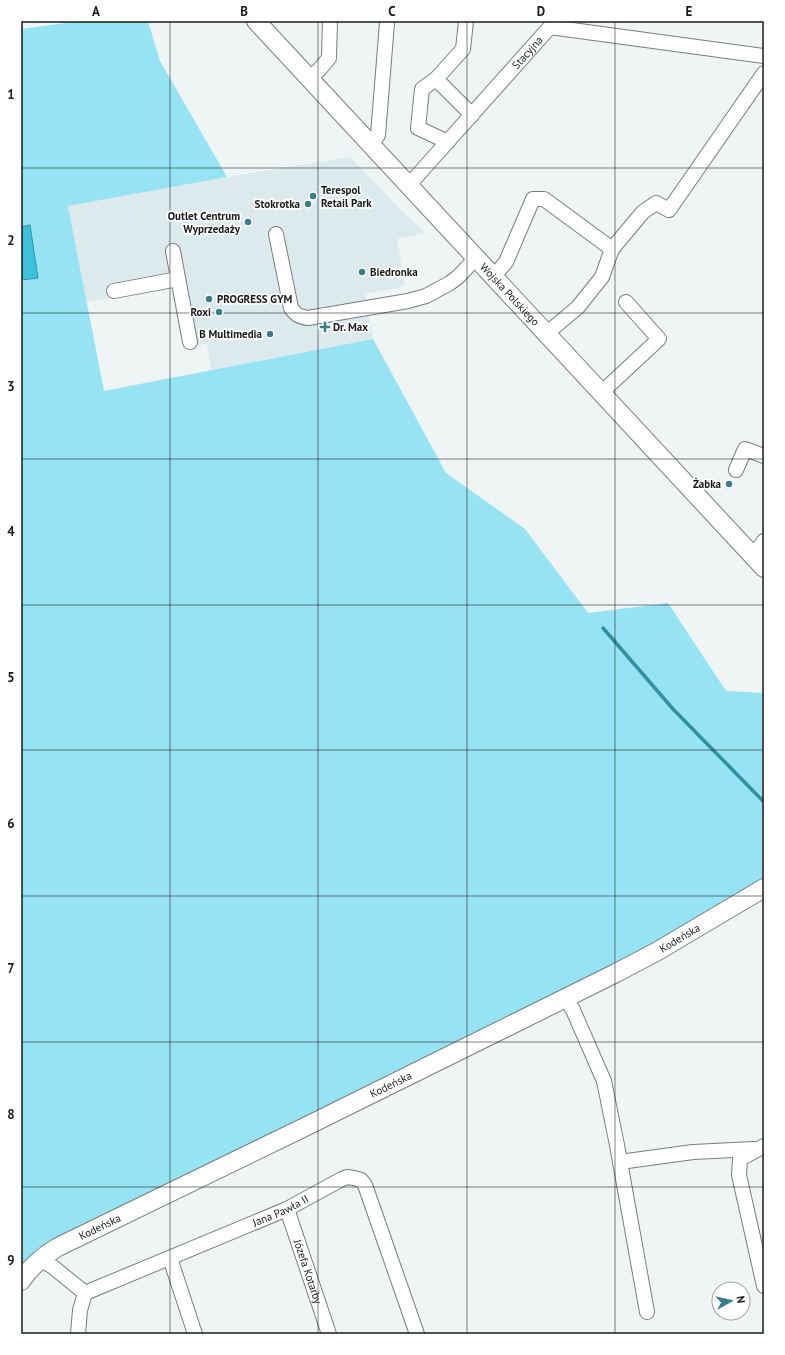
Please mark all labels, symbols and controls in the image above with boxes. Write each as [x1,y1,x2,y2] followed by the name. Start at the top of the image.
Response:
[92,3,100,20] text: A
[240,3,248,20] text: B
[388,3,396,20] text: C
[537,3,545,20] text: D
[686,3,693,20] text: E
[509,33,546,72] street label: Stacyjna
[7,86,15,103] text: 1
[321,183,372,210] place label: Terespol Retail Park
[308,191,318,201] marker: Terespol Retail Park
[255,197,300,211] place label: Stokrotka
[303,199,313,209] marker: Stokrotka
[168,209,241,236] place label: Outlet Centrum Wyprzedaży
[243,217,253,227] marker: Outlet Centrum Wyprzedaży
[7,232,15,249] text: 2
[477,260,543,329] street label: Wojska Polskiego
[370,265,418,279] place label: Biedronka
[357,267,367,277] marker: Biedronka
[217,292,292,306] place label: PROGRESS GYM
[204,294,214,304] marker: PROGRESS GYM
[191,305,211,319] place label: Roxi
[214,307,224,317] marker: Roxi
[333,320,368,334] place label: Dr. Max
[320,322,330,332] marker: Dr. Max
[199,327,262,341] place label: B Multimedia
[265,329,275,339] marker: B Multimedia
[7,378,15,395] text: 3
[693,477,721,491] place label: Żabka
[724,479,734,489] marker: Żabka
[7,523,15,540] text: 4
[7,669,15,686] text: 5
[7,815,15,832] text: 6
[657,920,703,955] street label: Kodeńska
[7,960,15,977] text: 7
[367,1068,414,1101] street label: Kodeńska
[7,1106,15,1123] text: 8
[249,1192,311,1230] street label: Jana Pawła II
[76,1211,123,1243] street label: Kodeńska
[290,1237,326,1306] street label: Józefa Kotarby
[7,1252,15,1269] text: 9
[711,1281,751,1321] north arrow
[733,1295,748,1304] text: N

